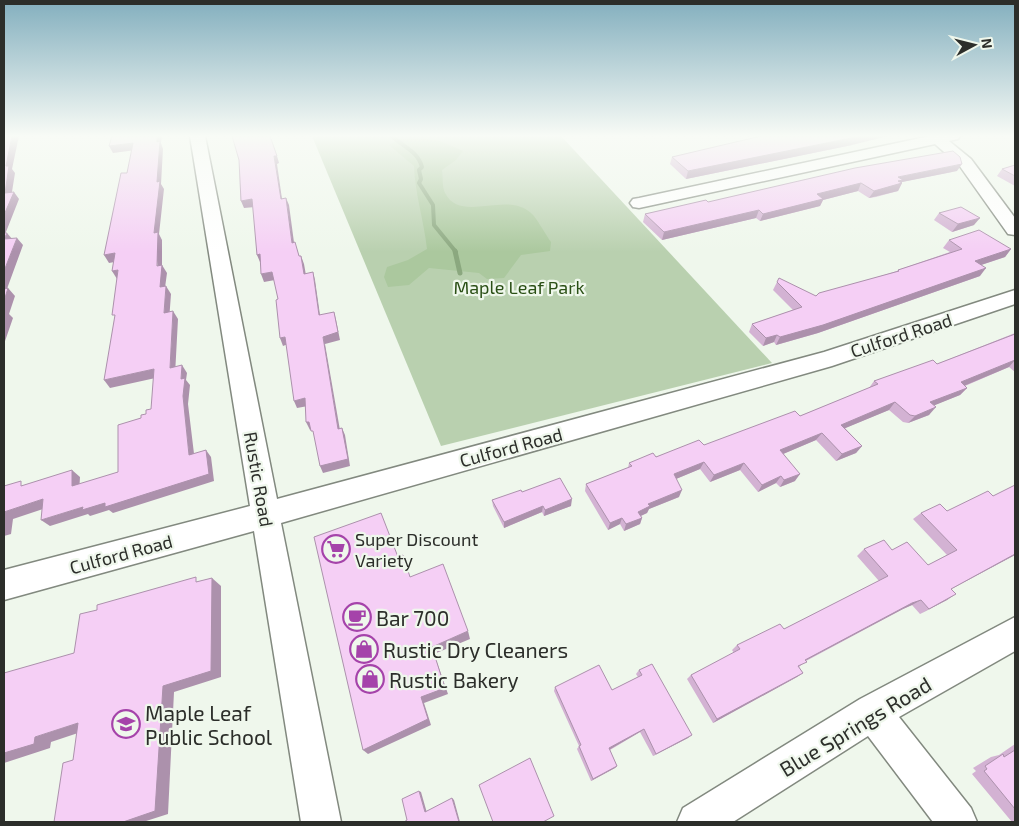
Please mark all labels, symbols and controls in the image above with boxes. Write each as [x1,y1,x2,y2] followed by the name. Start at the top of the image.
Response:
[949,20,999,70] north arrow
[978,37,996,49] text: N
[453,276,585,298] park label: Maple Leaf Park
[847,308,955,362] street label: Culford Road
[457,423,565,471] street label: Culford Road
[240,430,278,528] street label: Rustic Road
[355,528,478,571] place label: Super Discount Variety
[67,530,175,578] street label: Culford Road
[321,534,351,564] supermarket icon: Super Discount Variety
[342,602,372,632] cafe icon: Bar 700
[376,605,449,630] place label: Bar 700
[349,634,379,664] shop icon: Rustic Dry Cleaners
[383,637,568,662] place label: Rustic Dry Cleaners
[355,664,385,694] shop icon: Rustic Bakery
[389,667,519,692] place label: Rustic Bakery
[775,671,935,781] street label: Blue Springs Road
[145,700,273,749] place label: Maple Leaf Public School
[111,709,141,739] school or university icon: Maple Leaf Public School

